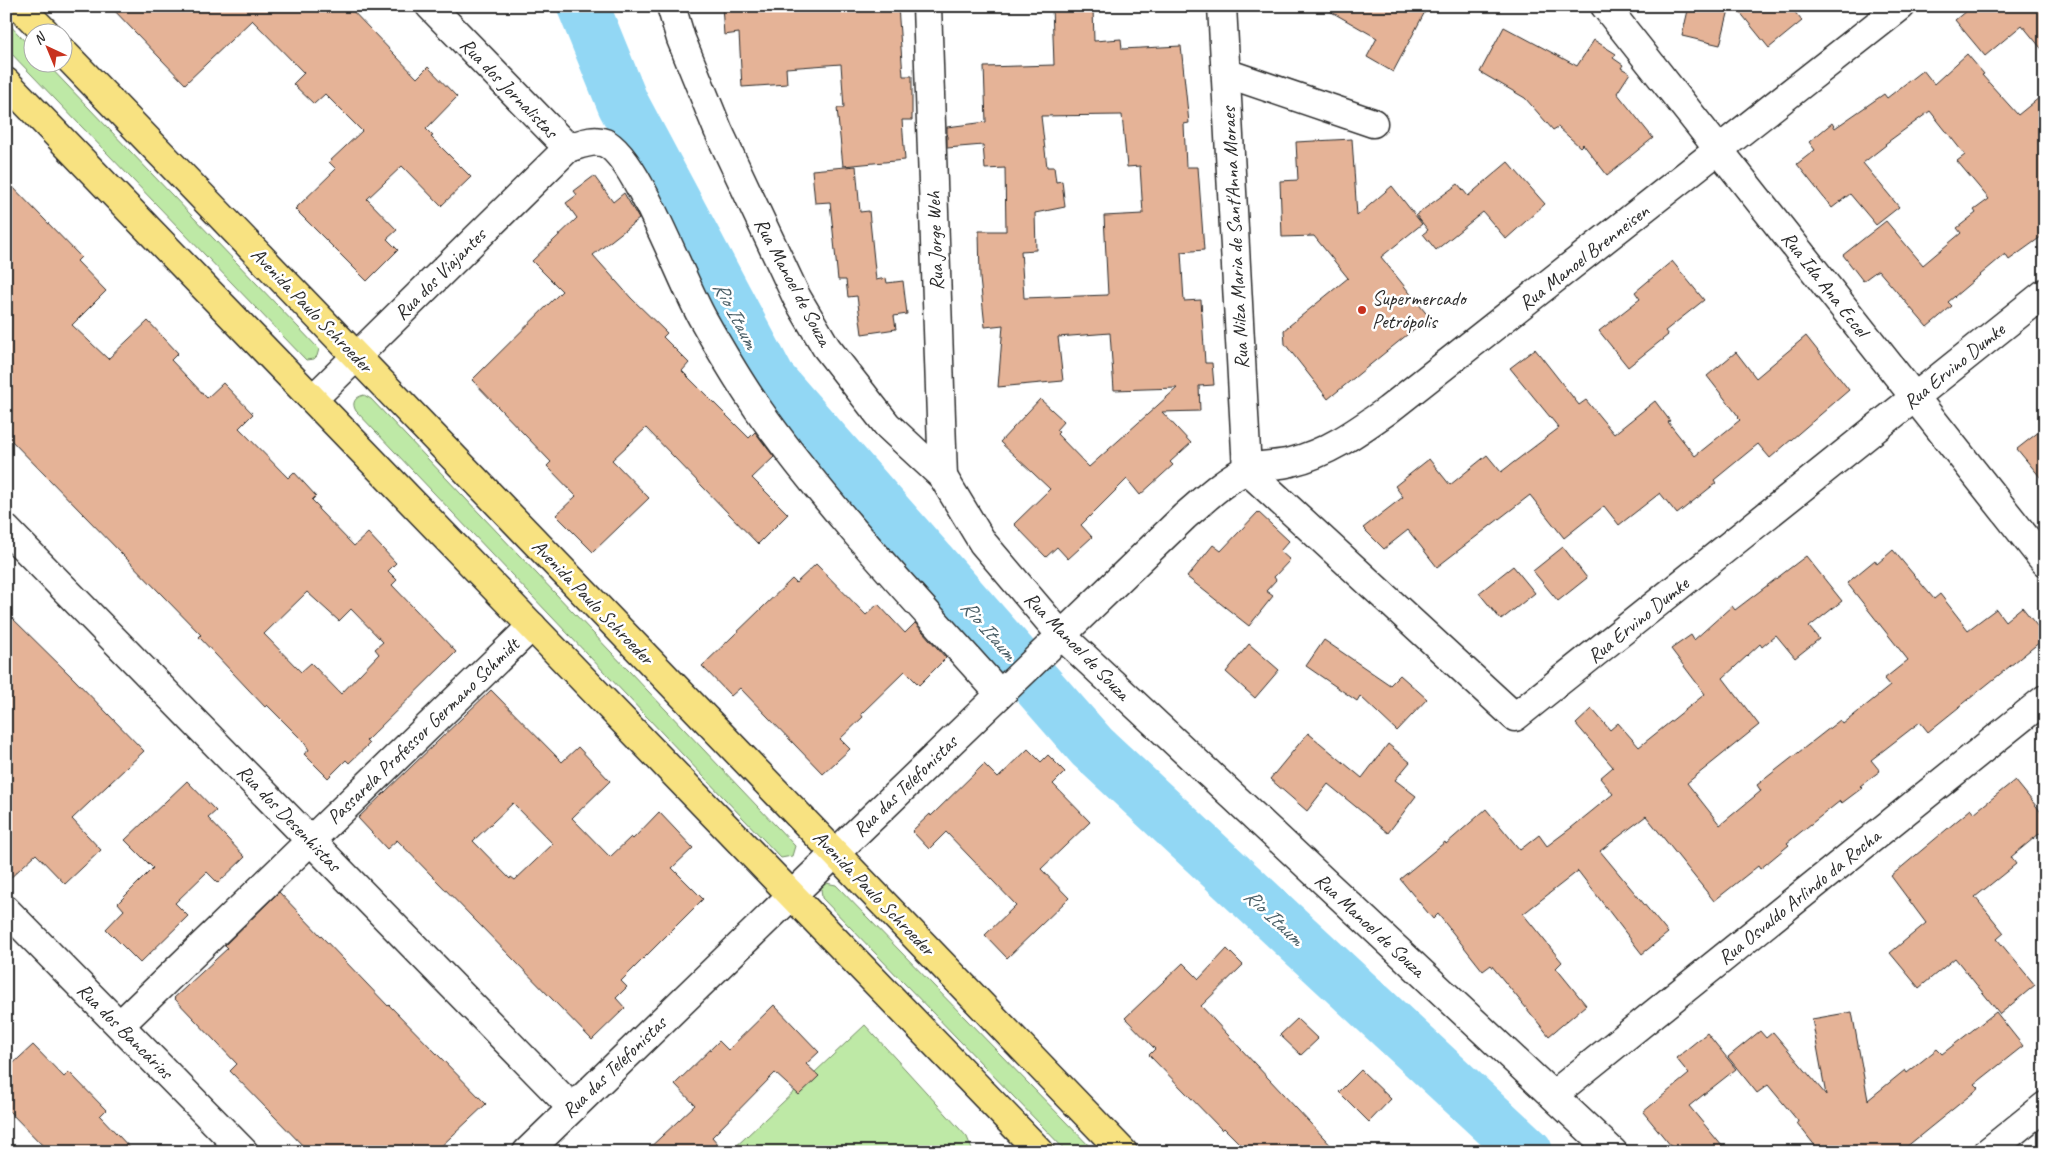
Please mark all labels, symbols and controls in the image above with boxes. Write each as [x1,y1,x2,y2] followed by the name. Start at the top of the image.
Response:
[22,22,72,72] north arrow
[30,28,50,48] text: N
[455,32,565,145] street label: Rua dos Jornalistas
[1216,104,1254,370] street label: Rua Nilza Maria de Sant'Anna Moraes
[921,190,949,291] street label: Rua Jorge Weh
[1514,198,1655,316] street label: Rua Manoel Brenneisen
[749,214,838,352] street label: Rua Manoel de Souza
[389,221,493,325] street label: Rua dos Viajantes
[1776,226,1876,344] street label: Rua Ida Ana Eccel
[246,242,379,379] street label: Avenida Paulo Schroeder
[708,277,766,355] water label: Rio Itaum
[1372,286,1468,334] place label: Supermercado Petrópolis
[1356,304,1368,316] marker: Supermercado Petrópolis
[1898,317,2011,415] street label: Rua Ervino Dumke
[527,534,660,671] street label: Avenida Paulo Schroeder
[1582,571,1695,669] street label: Rua Ervino Dumke
[1019,586,1136,707] street label: Rua Manoel de Souza
[955,594,1024,668] water label: Rio Itaum
[322,631,526,830] street label: Passarela Professor Germano Schmidt
[847,728,964,842] street label: Rua das Telefonistas
[232,759,348,878] street label: Rua dos Desenhistas
[1713,823,1887,970] street label: Rua Osvaldo Arlindo da Rocha
[808,825,941,962] street label: Avenida Paulo Schroeder
[1310,868,1432,984] street label: Rua Manoel de Souza
[1239,883,1311,953] water label: Rio Itaum
[72,978,180,1086] street label: Rua dos Bancários
[556,1009,673,1123] street label: Rua das Telefonistas

